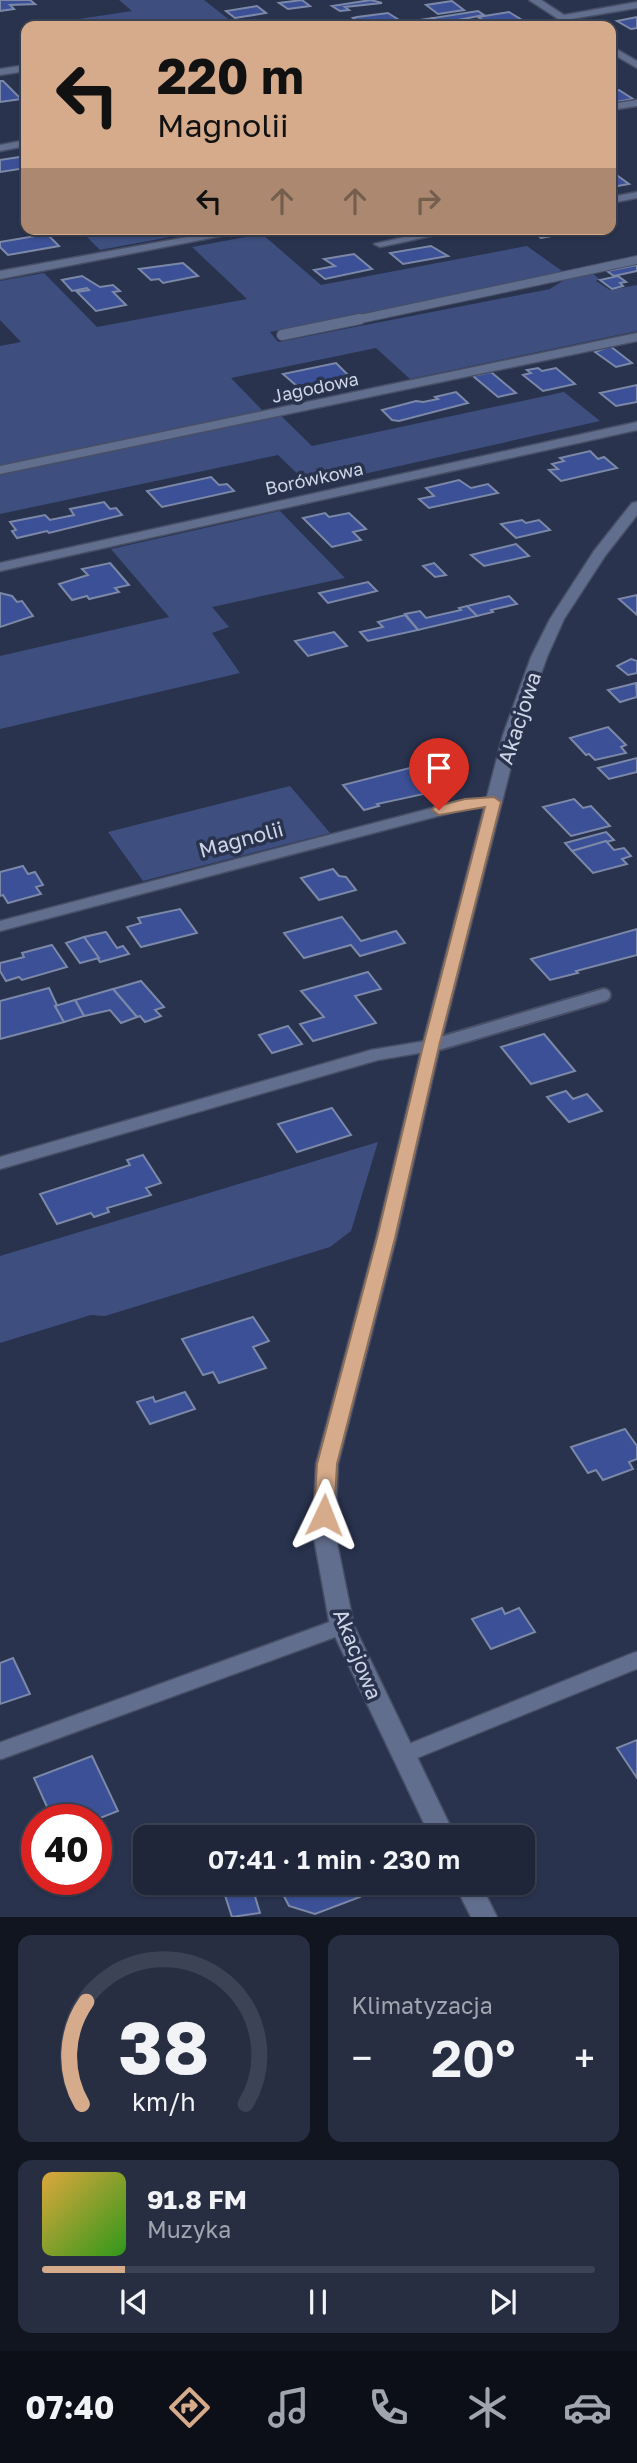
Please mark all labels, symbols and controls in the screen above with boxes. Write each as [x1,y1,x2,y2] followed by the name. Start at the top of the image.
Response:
[157,46,304,105] text: 220 m
[42,49,133,140] icon: left
[157,106,289,144] text: Magnolii
[190,182,228,220] icon: left
[263,182,301,220] icon: ahead
[336,182,374,220] icon: ahead
[409,182,447,220] icon: right
[270,367,360,407] street label: Jagodowa
[263,457,365,499] street label: Borówkowa
[492,669,546,767] street label: Akacjowa
[409,738,469,810] pin
[420,749,458,787] icon: arrive
[196,815,286,863] street label: Magnolii
[287,1478,361,1552] position arrow
[328,1605,388,1703] street label: Akacjowa
[21,1804,112,1895] speed limit sign: 40
[208,1844,460,1875] text: 07:41 · 1 min · 230 m
[352,1991,493,2019] text: Klimatyzacja
[118,2004,209,2091] text: 38
[431,2026,516,2088] text: 20°
[352,2035,372,2080] text: −
[574,2035,595,2080] text: +
[132,2086,196,2117] text: km/h
[147,2184,247,2215] text: 91.8 FM
[147,2215,231,2243] text: Muzyka
[115,2283,153,2321] icon: previous
[299,2283,337,2321] icon: pause
[484,2283,522,2321] icon: next
[165,2383,214,2432] icon: directions
[264,2383,313,2432] icon: music
[364,2383,413,2432] icon: phone
[463,2383,512,2432] icon: climate
[563,2383,612,2432] icon: car
[25,2388,115,2426] text: 07:40

